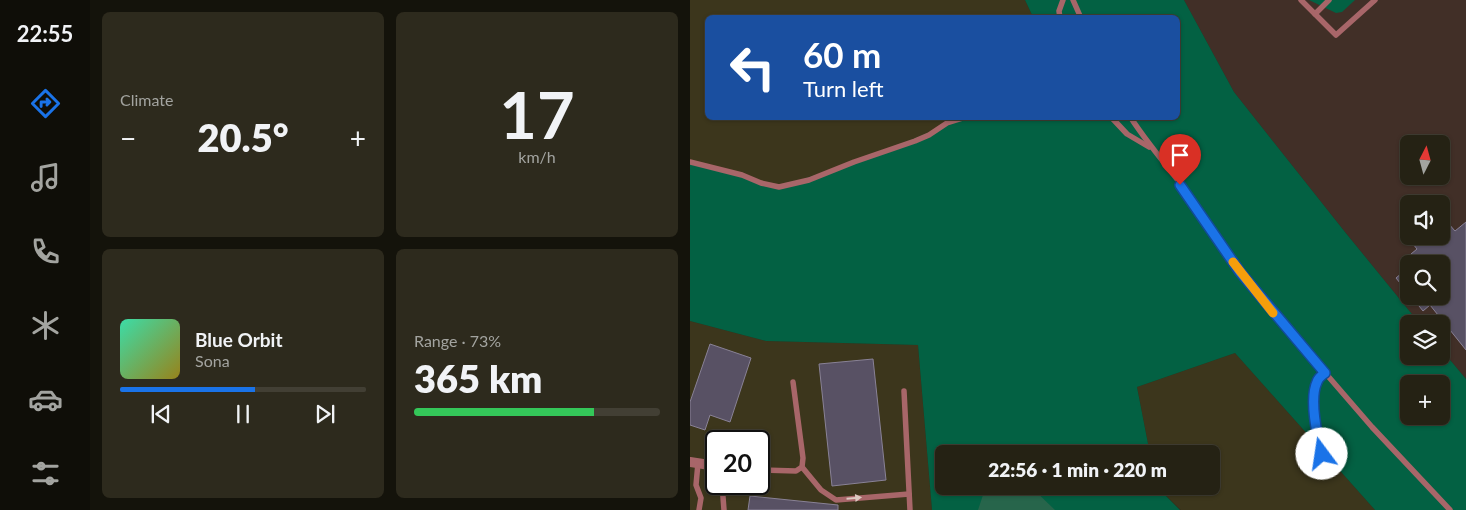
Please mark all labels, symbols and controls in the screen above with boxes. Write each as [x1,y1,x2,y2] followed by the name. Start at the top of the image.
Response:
[17,20,73,47] text: 22:55
[803,33,881,75] text: 60 m
[720,35,785,100] icon: left
[499,75,575,153] text: 17
[803,75,884,102] text: Turn left
[28,86,63,121] icon: directions
[120,90,173,109] text: Climate
[197,114,289,160] text: 20.5°
[120,121,136,155] text: −
[350,121,366,155] text: +
[1159,134,1201,185] pin
[1400,135,1450,185] north arrow
[1400,135,1450,425] map controls
[1166,141,1194,169] icon: arrive
[518,147,556,166] text: km/h
[28,160,63,195] icon: music
[1400,195,1450,245] button: sound
[28,234,63,269] icon: phone
[1400,255,1450,305] button: search
[28,308,63,343] icon: climate
[1400,315,1450,365] button: layers
[195,328,283,351] text: Blue Orbit
[414,331,501,350] text: Range · 73%
[195,351,230,370] text: Sona
[414,355,542,401] text: 365 km
[1400,375,1450,425] button: +
[28,382,63,417] icon: car
[147,400,175,428] icon: previous
[229,400,257,428] icon: pause
[311,400,339,428] icon: next
[1295,427,1347,479] position arrow
[705,430,770,495] speed limit sign: 20
[28,456,63,491] icon: filters
[988,458,1167,481] text: 22:56 · 1 min · 220 m
[847,494,863,502] one-way arrow

